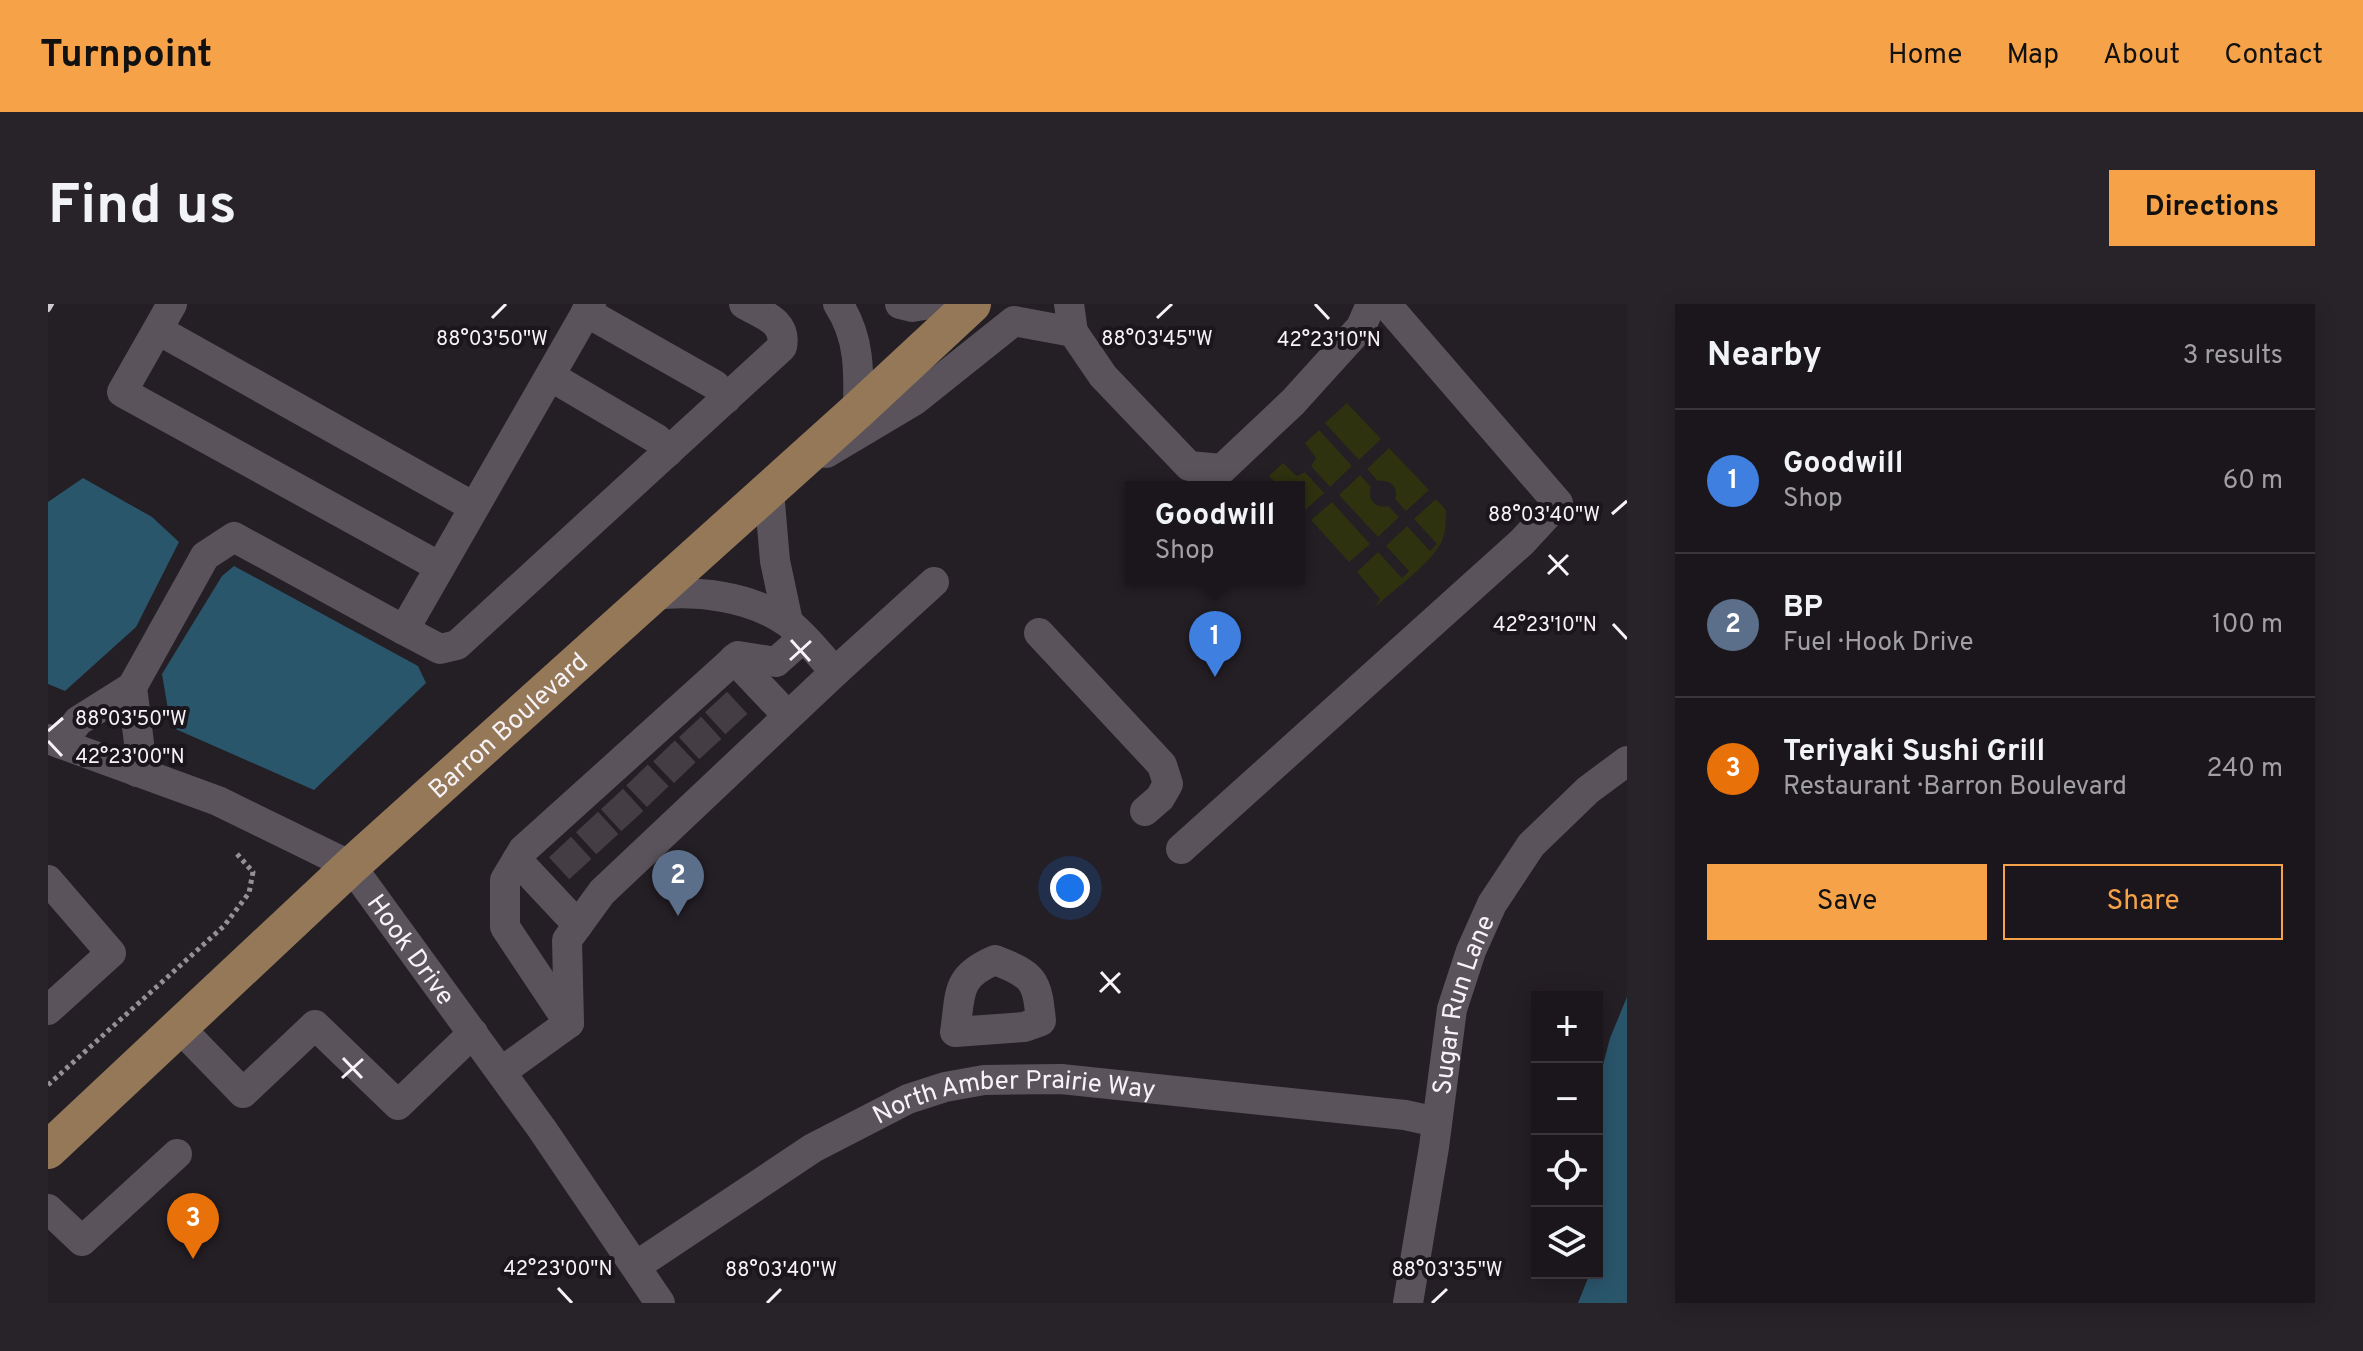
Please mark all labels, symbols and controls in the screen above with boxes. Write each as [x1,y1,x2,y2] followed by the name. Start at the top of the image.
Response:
[40,32,212,81] text: Turnpoint
[1888,38,1962,74] text: Home
[2006,38,2059,74] text: Map
[2103,38,2180,74] text: About
[2224,38,2323,74] text: Contact
[2109,170,2315,246] button: Directions
[48,173,237,243] text: Find us
[436,327,548,353] text: 88°03'50"W
[1101,327,1213,353] text: 88°03'45"W
[1277,328,1381,354] text: 42°23'10"N
[1707,335,1822,378] text: Nearby
[2183,340,2283,373] text: 3 results
[1783,446,1903,483] text: Goodwill
[1728,465,1738,498] text: 1
[2223,465,2283,498] text: 60 m
[1125,481,1305,585] popup
[1783,483,1843,516] text: Shop
[1155,498,1275,535] text: Goodwill
[1488,503,1600,529] text: 88°03'40"W
[1155,535,1214,568] text: Shop
[1783,590,1823,627] text: BP
[1725,609,1741,642] text: 2
[2212,609,2283,642] text: 100 m
[1189,611,1241,677] pin: 1
[1493,613,1597,639] text: 42°23'10"N
[1783,627,1973,660] text: Fuel · Hook Drive
[423,647,596,807] street label: Barron Boulevard
[75,707,187,733] text: 88°03'50"W
[1783,734,2045,771] text: Teriyaki Sushi Grill
[75,745,185,771] text: 42°23'00"N
[1725,753,1741,786] text: 3
[2206,753,2283,786] text: 240 m
[1783,771,2127,804] text: Restaurant · Barron Boulevard
[652,850,704,916] pin: 2
[1707,864,1987,940] button: Save
[2003,864,2283,940] button: Share
[1050,868,1090,908] your location
[358,889,461,1013] street label: Hook Drive
[1427,910,1504,1097] street label: Sugar Run Lane
[1531,991,1603,1279] map controls
[1531,991,1603,1063] button: +
[1531,1063,1603,1135] button: −
[868,1065,1157,1133] street label: North Amber Prairie Way
[1531,1135,1603,1207] button: locate
[167,1193,219,1259] pin: 3
[1531,1207,1603,1279] button: layers
[503,1257,613,1283] text: 42°23'00"N
[725,1258,837,1284] text: 88°03'40"W
[1391,1258,1503,1284] text: 88°03'35"W

